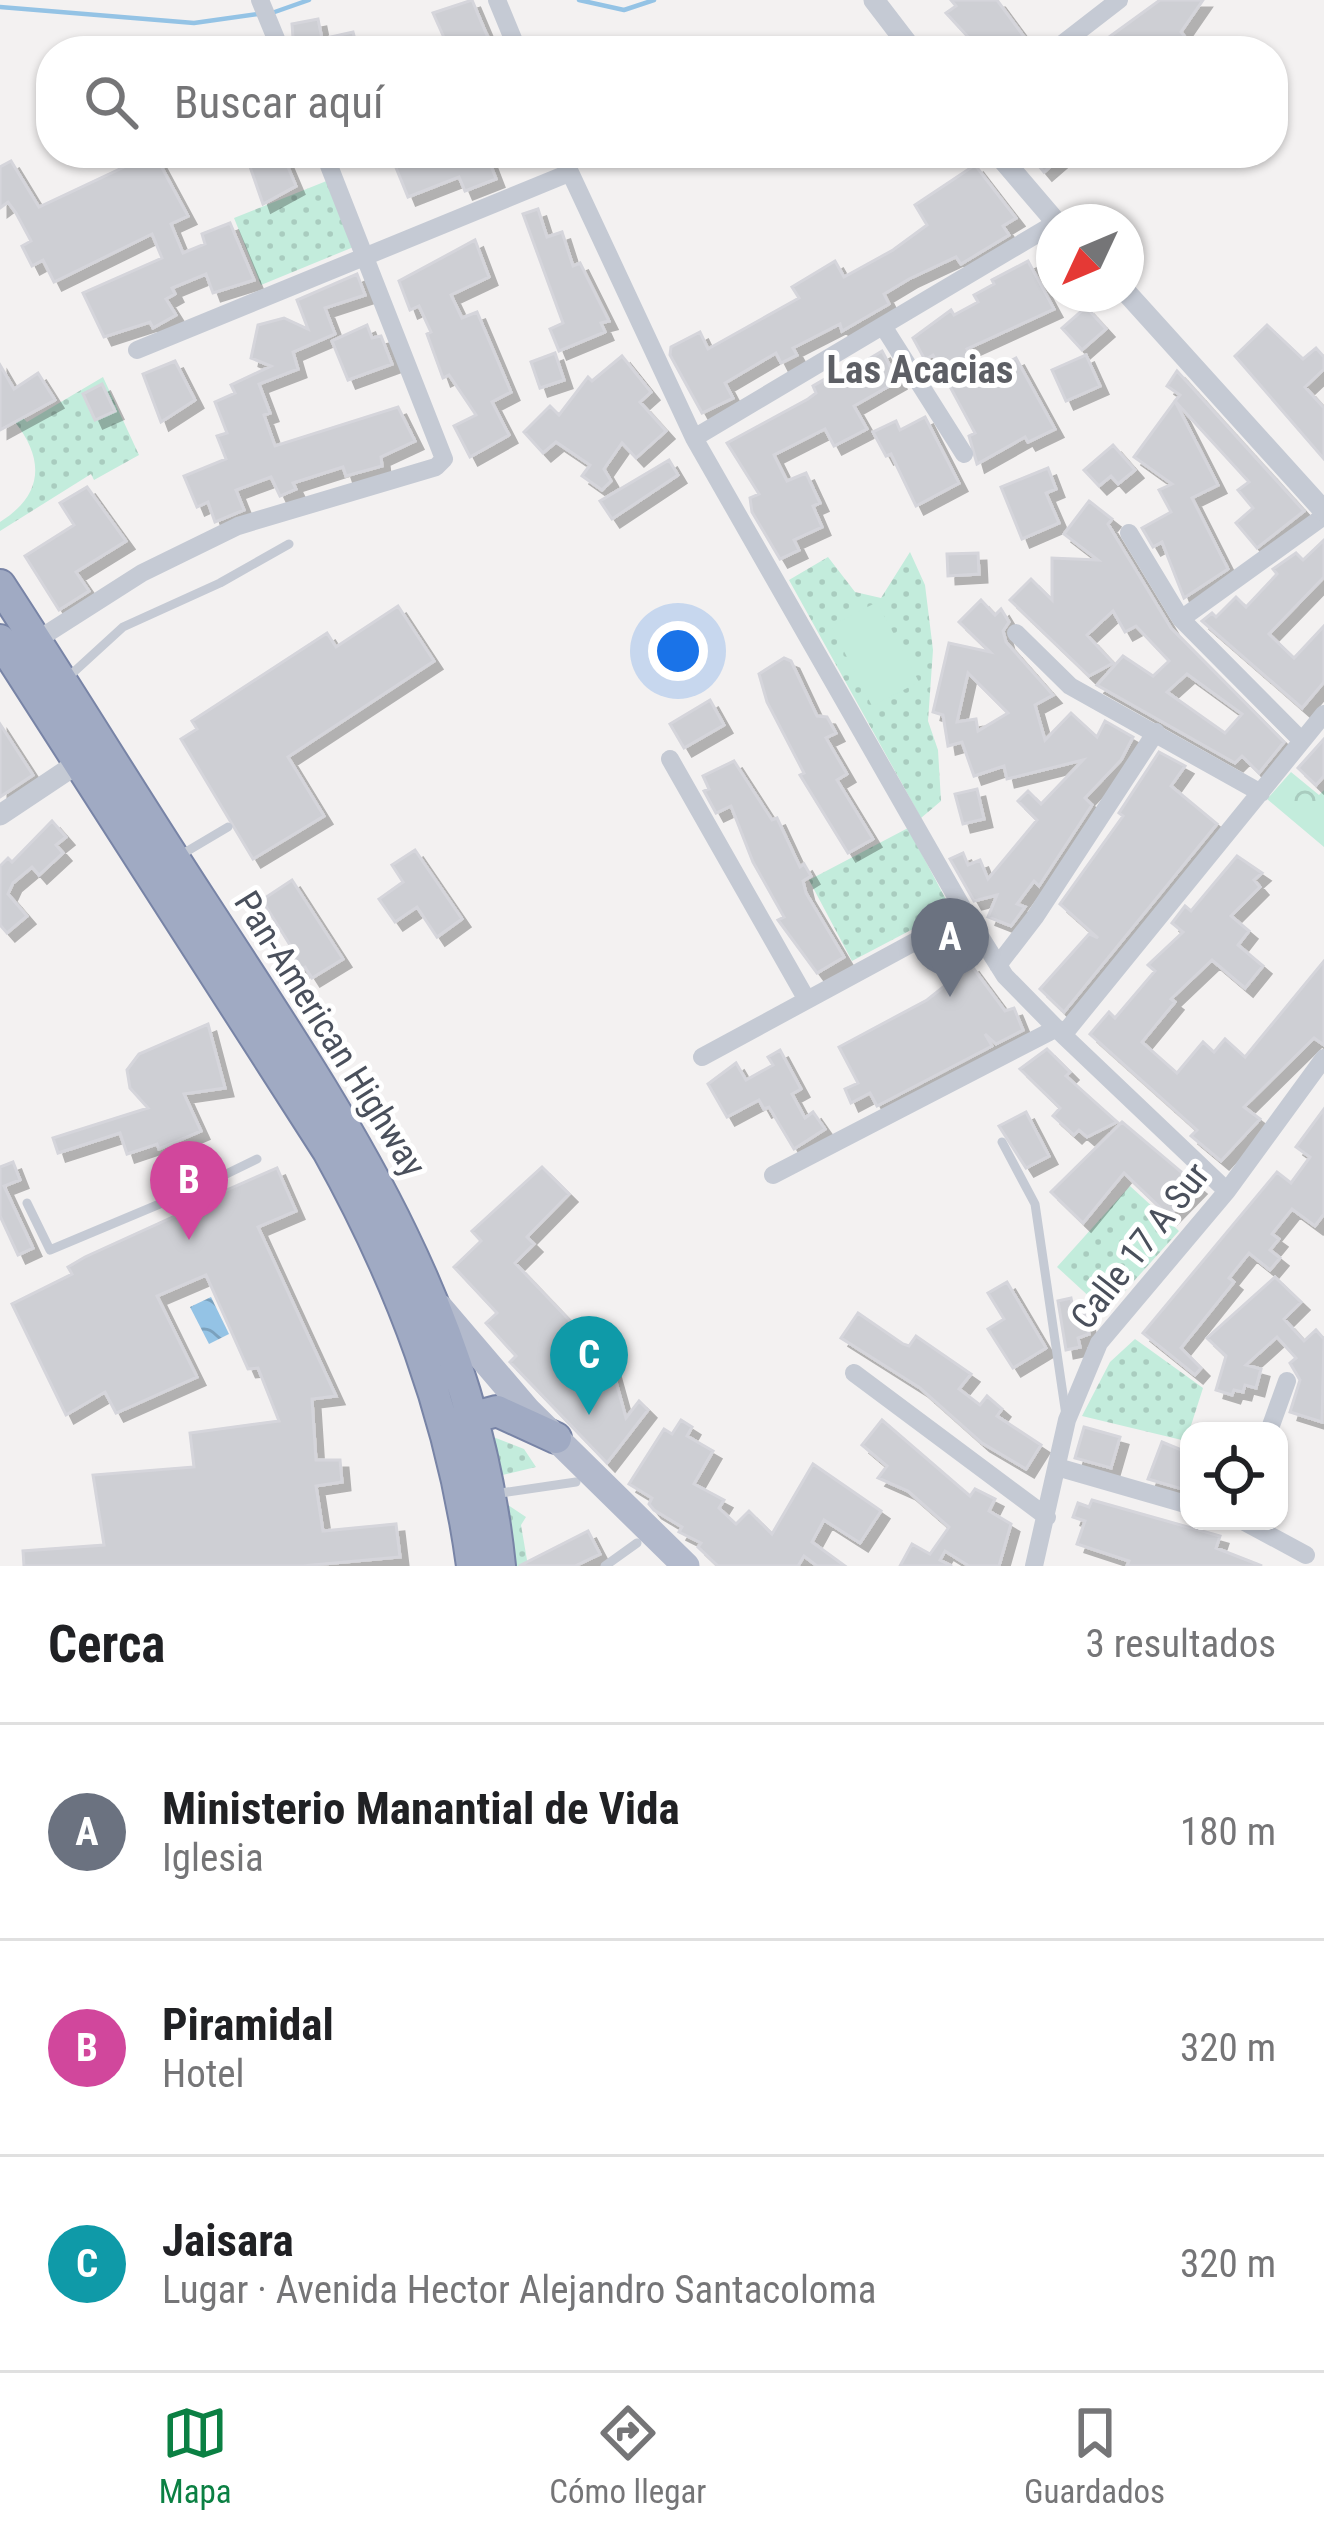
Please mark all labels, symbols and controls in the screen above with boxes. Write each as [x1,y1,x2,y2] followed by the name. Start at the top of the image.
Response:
[36,36,1288,168] search box
[78,69,144,135] icon: search
[174,76,384,129] text: Buscar aquí
[1036,204,1144,312] north arrow
[826,347,1014,393] district label: Las Acacias
[648,621,708,681] your location
[225,884,435,1184] street label: Pan-American Highway
[911,898,989,997] pin: A
[150,1141,228,1240] pin: B
[1062,1155,1218,1337] street label: Calle 17 A Sur
[550,1316,628,1415] pin: C
[1180,1422,1288,1530] map controls
[1180,1422,1288,1530] button: locate
[48,1615,165,1674] text: Cerca
[1085,1621,1276,1667] text: 3 resultados
[162,1782,680,1835] text: Ministerio Manantial de Vida
[75,1809,99,1855] text: A
[1180,1809,1276,1855] text: 180 m
[162,1835,264,1881] text: Iglesia
[162,1998,334,2051] text: Piramidal
[76,2025,98,2071] text: B
[1180,2025,1276,2071] text: 320 m
[162,2051,245,2097] text: Hotel
[162,2214,294,2267] text: Jaisara
[76,2241,98,2287] text: C
[1180,2241,1276,2287] text: 320 m
[162,2267,876,2313] text: Lugar · Avenida Hector Alejandro Santacoloma
[159,2400,232,2511] tab: Mapa
[549,2400,706,2511] tab: Cómo llegar
[1024,2400,1165,2511] tab: Guardados

